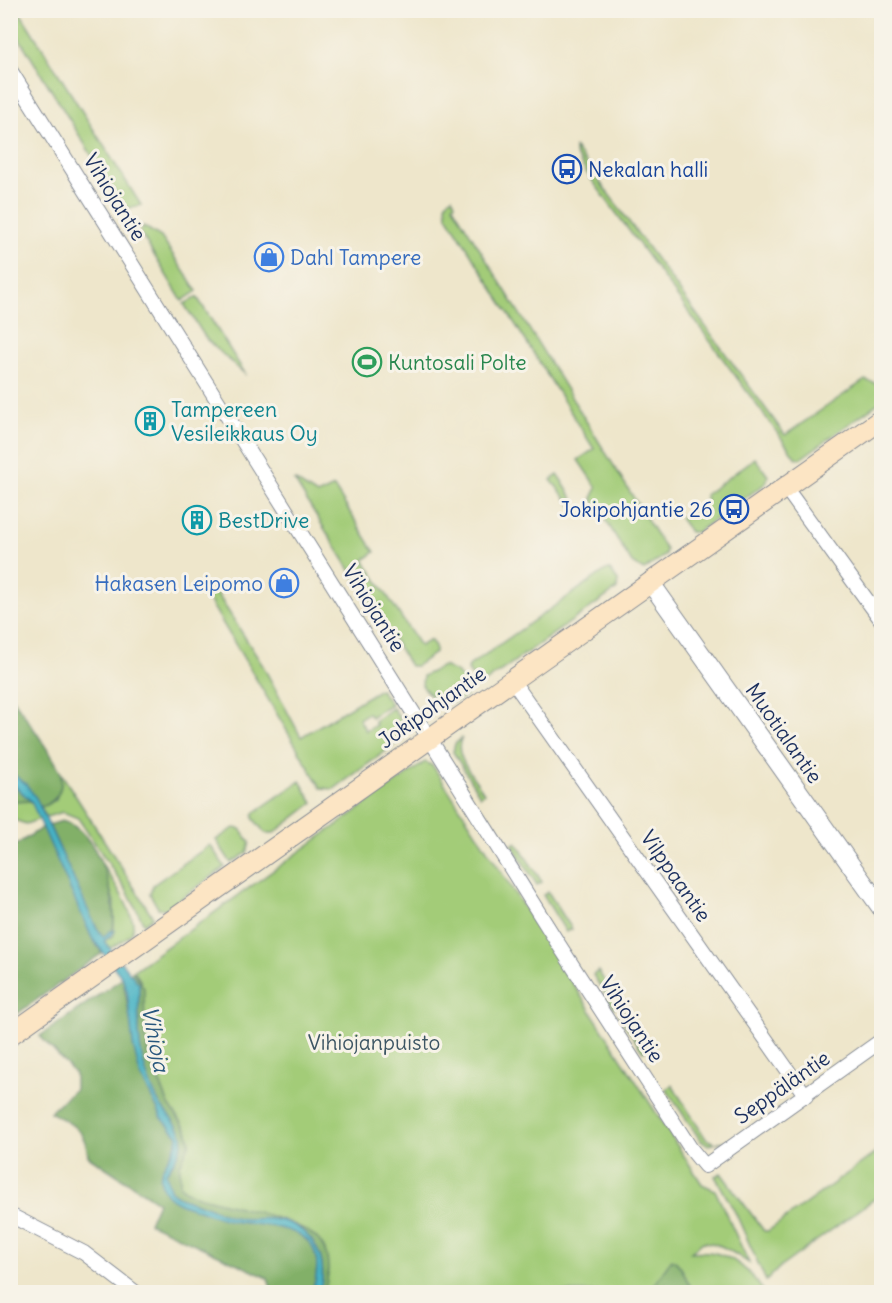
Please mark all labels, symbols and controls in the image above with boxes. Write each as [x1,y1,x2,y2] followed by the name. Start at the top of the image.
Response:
[78,148,152,246] street label: Vihiojantie
[551,153,583,185] bus stop icon: Nekalan halli
[588,156,708,183] place label: Nekalan halli
[253,241,285,273] shop icon: Dahl Tampere
[290,244,421,271] place label: Dahl Tampere
[351,346,383,378] sports icon: Kuntosali Polte
[388,349,527,376] place label: Kuntosali Polte
[171,396,318,447] place label: Tampereen Vesileikkaus Oy
[134,405,166,437] building icon: Tampereen Vesileikkaus Oy
[718,493,750,525] bus stop icon: Jokipohjantie 26
[559,496,713,523] place label: Jokipohjantie 26
[181,504,213,536] building icon: BestDrive
[218,507,309,534] place label: BestDrive
[337,559,411,657] street label: Vihiojantie
[268,567,300,599] shop icon: Hakasen Leipomo
[95,570,263,597] place label: Hakasen Leipomo
[373,660,491,754] street label: Jokipohjantie
[740,678,828,788] street label: Muotialantie
[635,825,717,927] street label: Vilppaantie
[594,970,670,1068] street label: Vihiojantie
[136,1004,176,1076] water label: Vihioja
[308,1029,440,1056] park label: Vihiojanpuisto
[729,1044,835,1130] street label: Seppäläntie

